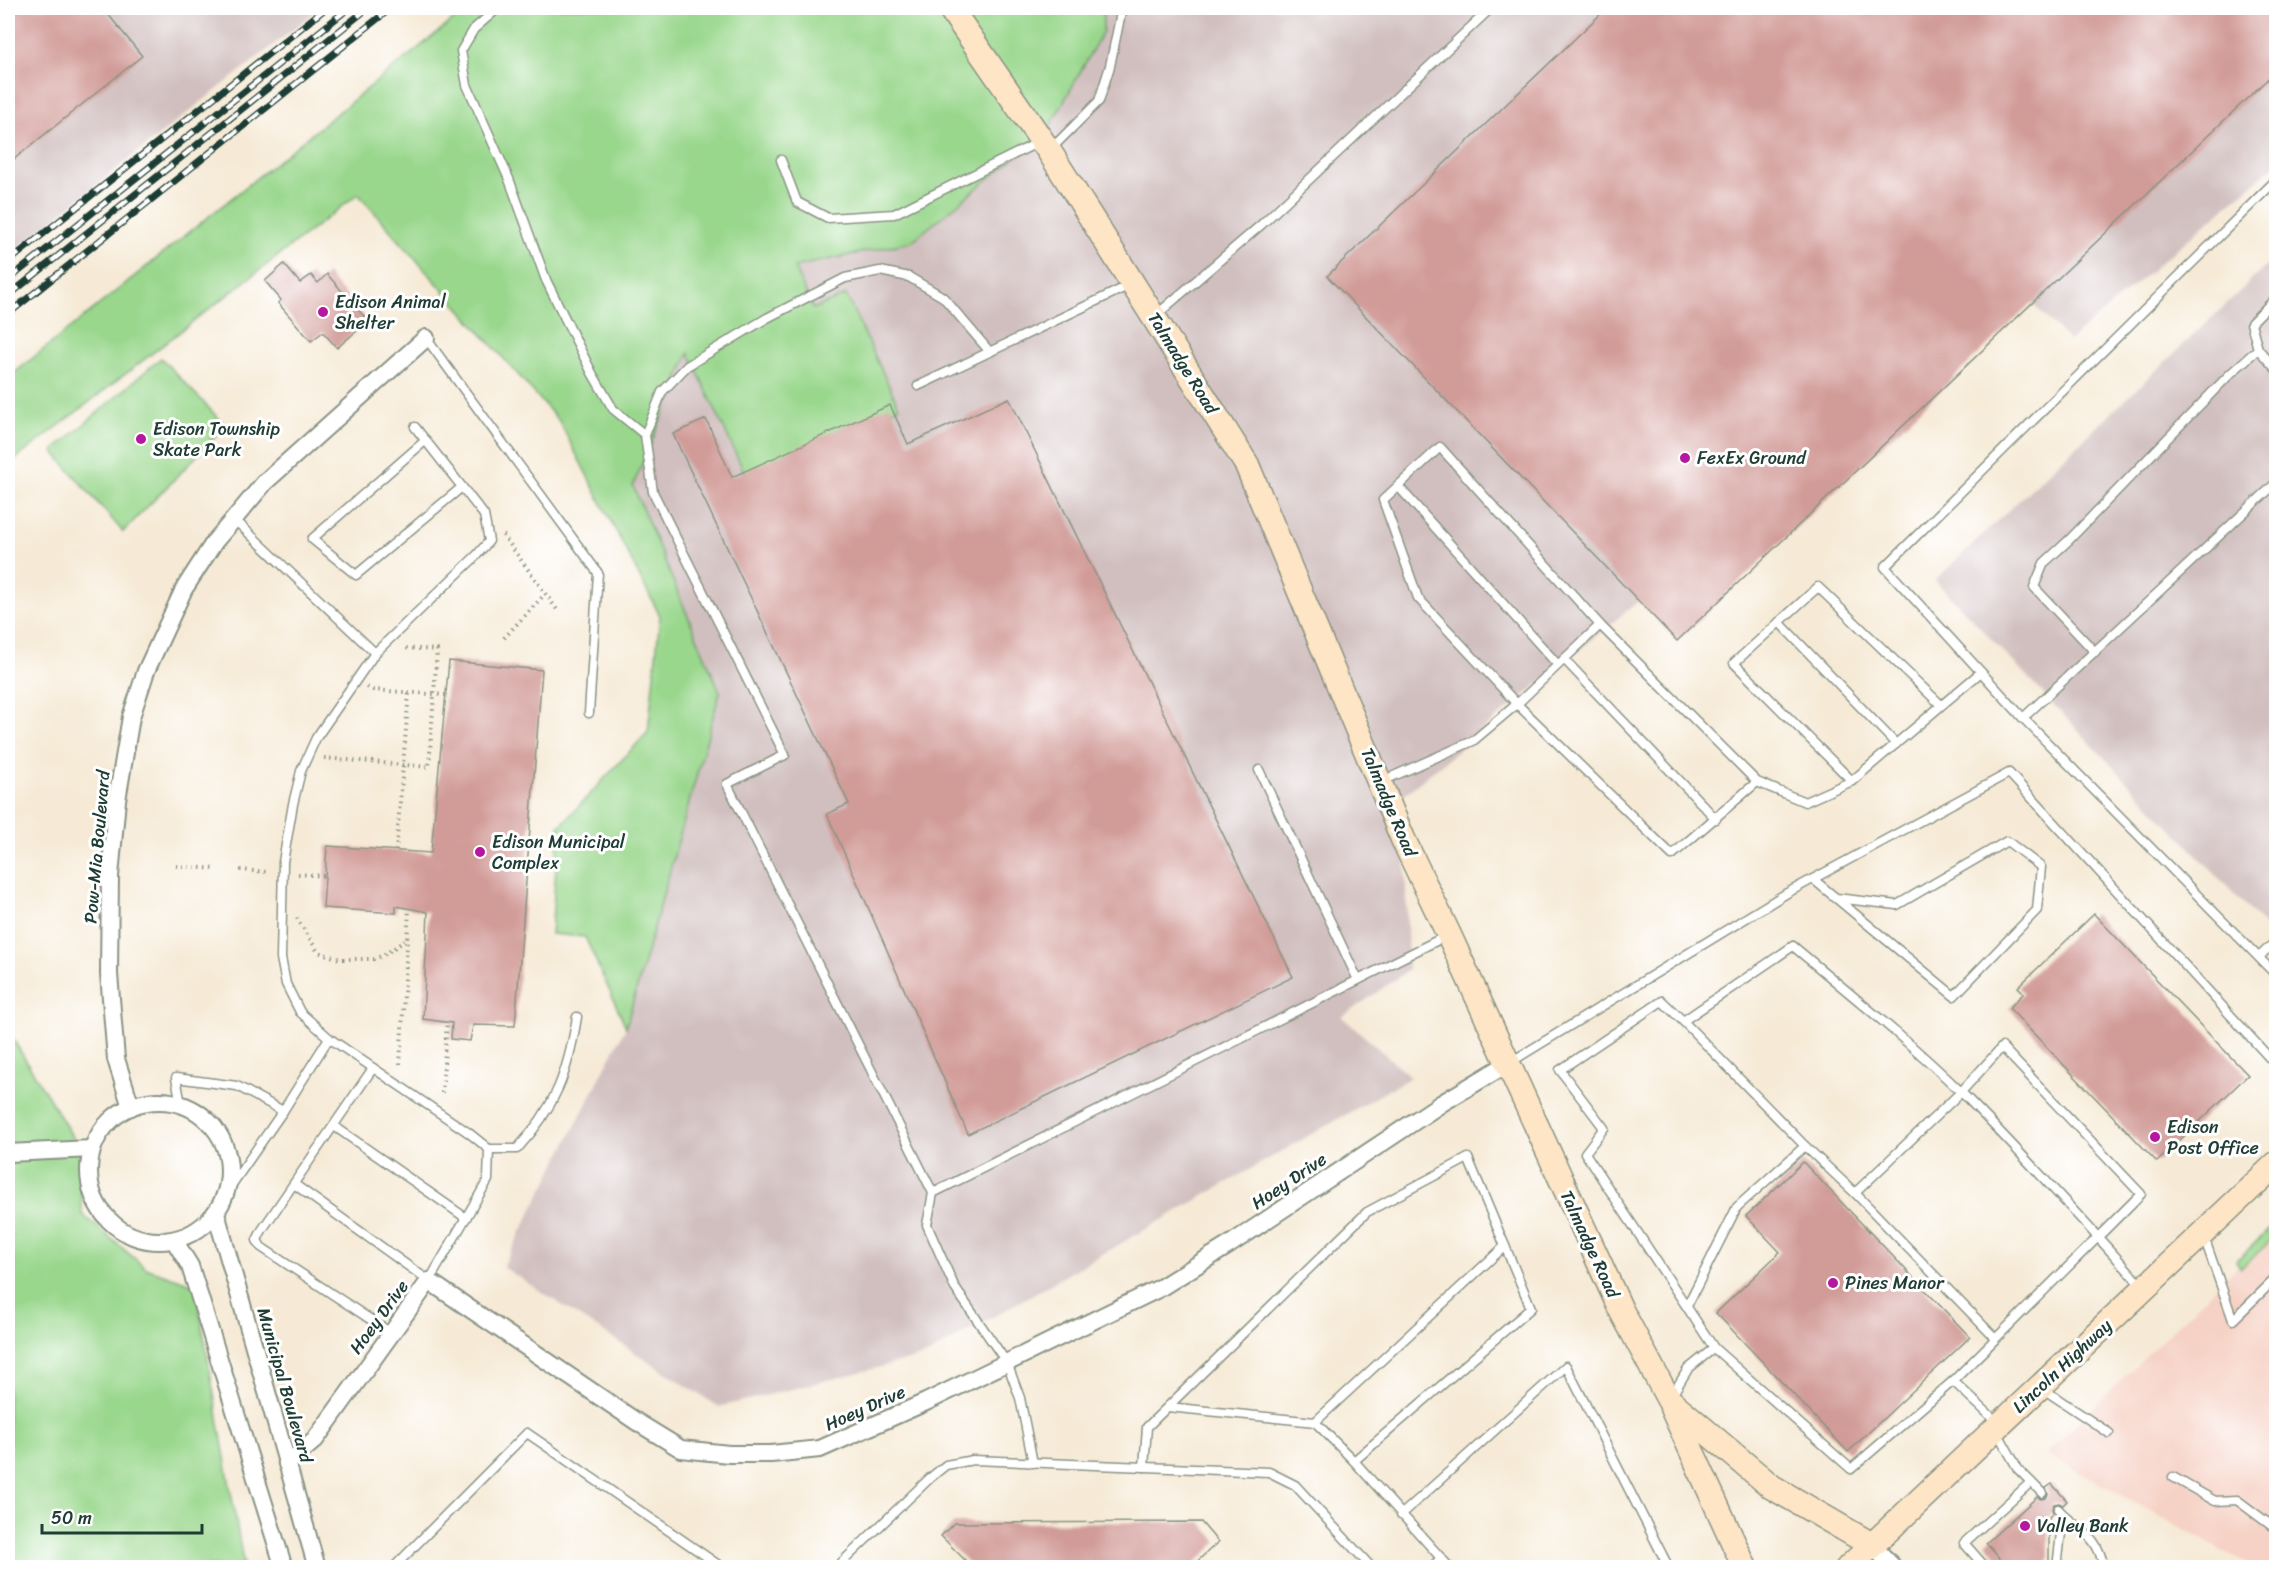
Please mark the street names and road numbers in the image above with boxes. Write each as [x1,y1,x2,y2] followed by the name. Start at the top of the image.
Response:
[1139,305,1228,422] street label: Talmadge Road
[1352,742,1427,863] street label: Talmadge Road
[74,768,120,925] street label: Pow-Mia Boulevard
[1244,1144,1334,1218] street label: Hoey Drive
[1551,1185,1630,1305] street label: Talmadge Road
[341,1273,417,1361] street label: Hoey Drive
[248,1304,323,1468] street label: Municipal Boulevard
[2004,1310,2120,1421] street label: Lincoln Highway
[819,1376,911,1440] street label: Hoey Drive

